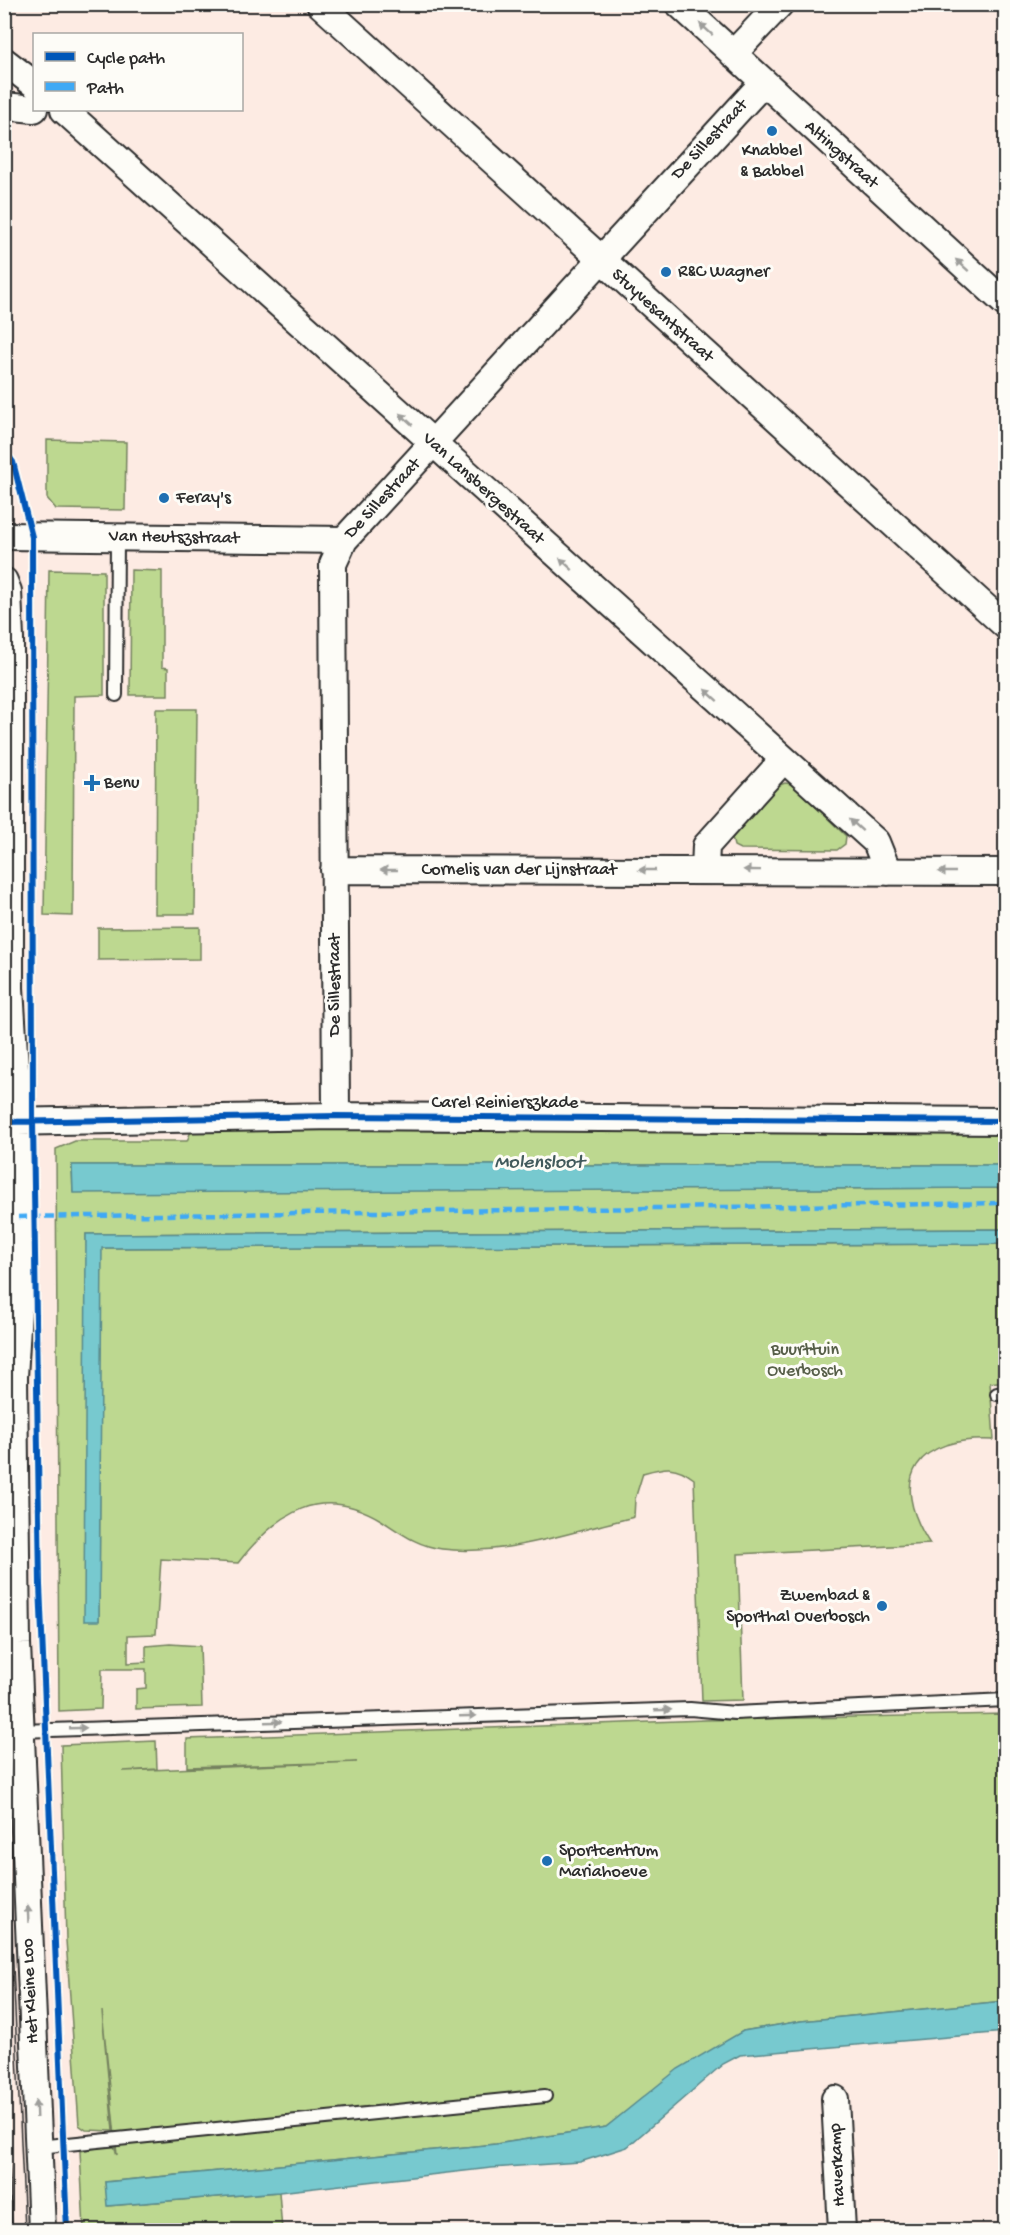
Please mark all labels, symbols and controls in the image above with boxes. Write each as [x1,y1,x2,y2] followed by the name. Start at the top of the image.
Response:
[699,23,714,36] one-way arrow
[33,33,243,111] legend
[87,49,165,70] text: Cycle path
[86,79,124,100] text: Path
[667,94,754,185] street label: De Sillestraat
[800,116,884,195] street label: Altingstraat
[765,124,779,138] marker: Knabbel & Babbel
[740,141,804,183] place label: Knabbel & Babbel
[955,259,970,272] one-way arrow
[678,262,771,283] place label: R&C Wagner
[607,265,719,369] street label: Stuyvesantstraat
[659,265,673,279] marker: R&C Wagner
[399,413,414,426] one-way arrow
[417,428,550,550] street label: Van Lansbergestraat
[340,453,427,544] street label: De Sillestraat
[175,488,232,509] place label: Feray's
[157,491,171,505] marker: Feray's
[108,526,241,550] street label: Van Heutszstraat
[559,557,574,571] one-way arrow
[704,689,719,702] one-way arrow
[103,773,140,794] place label: Benu
[85,776,99,790] marker: Benu
[849,819,864,832] one-way arrow
[421,860,618,881] street label: Cornelis van der Lijnstraat
[379,865,398,875] one-way arrow
[637,865,656,875] one-way arrow
[743,865,762,875] one-way arrow
[938,867,957,877] one-way arrow
[325,932,346,1037] street label: De Sillestraat
[432,1093,579,1114] street label: Carel Reinierszkade
[494,1152,587,1175] water label: Molensloot
[767,1340,843,1382] park label: Buurttuin Overbosch
[726,1586,871,1628] place label: Zwembad & Sporthal Overbosch
[875,1599,889,1613] marker: Zwembad & Sporthal Overbosch
[653,1705,672,1715] one-way arrow
[458,1711,477,1721] one-way arrow
[263,1717,282,1727] one-way arrow
[68,1724,87,1733] one-way arrow
[559,1841,658,1883] place label: Sportcentrum Mariahoeve
[540,1854,554,1868] marker: Sportcentrum Mariahoeve
[23,1905,32,1924] one-way arrow
[18,1938,44,2044] street label: Het Kleine Loo
[32,2100,41,2119] one-way arrow
[825,2123,851,2207] street label: Haverkamp

